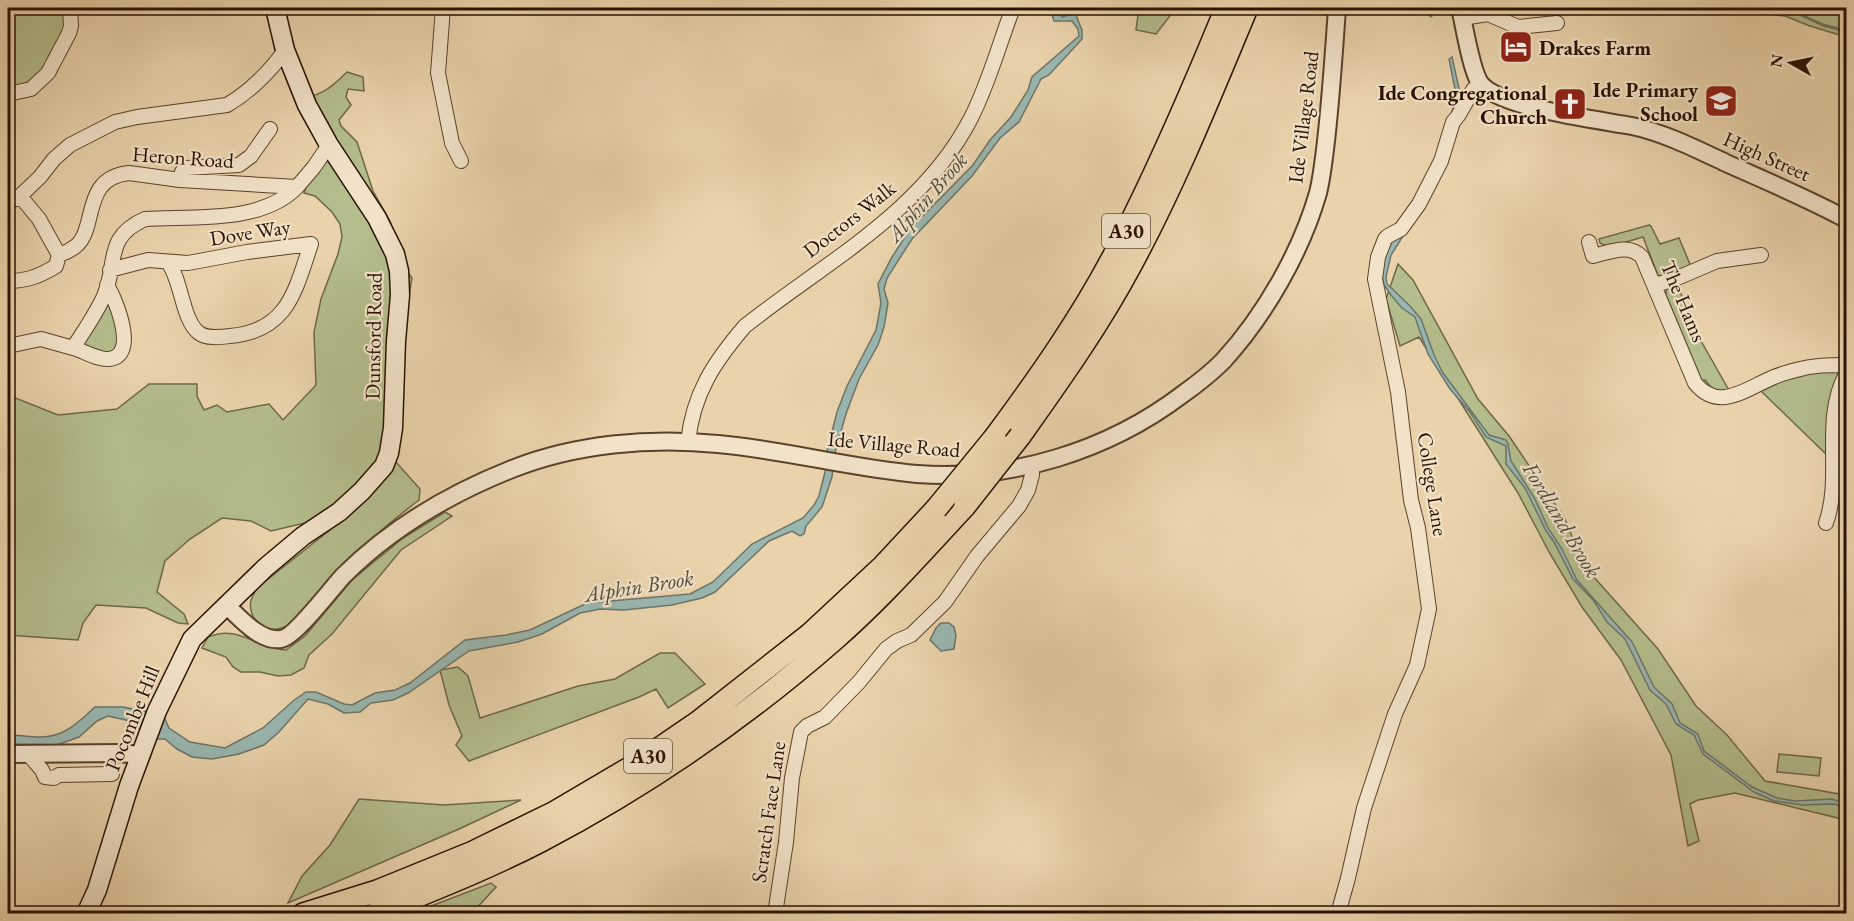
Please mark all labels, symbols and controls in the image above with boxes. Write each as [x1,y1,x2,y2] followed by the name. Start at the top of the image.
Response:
[1498,29,1534,65] hotel icon: Drakes Farm
[1761,33,1821,93] north arrow
[1539,34,1651,61] place label: Drakes Farm
[1282,49,1325,185] street label: Ide Village Road
[1765,53,1788,69] text: N
[1593,76,1699,127] place label: Ide Primary School
[1378,79,1547,130] place label: Ide Congregational Church
[1703,83,1739,119] school or university icon: Ide Primary School
[1552,86,1588,122] church icon: Ide Congregational Church
[1719,125,1815,187] street label: High Street
[131,140,235,174] street label: Heron Road
[879,146,974,250] water label: Alphin Brook
[797,174,902,264] street label: Doctors Walk
[208,212,293,252] street label: Dove Way
[1102,214,1150,248] road number: A30
[1655,256,1713,346] street label: The Hams
[358,272,388,400] street label: Dunsford Road
[827,425,962,463] street label: Ide Village Road
[1411,430,1455,538] street label: College Lane
[1516,456,1608,583] water label: Fordland Brook
[580,563,696,609] water label: Alphin Brook
[99,661,165,775] street label: Pocombe Hill
[624,739,672,773] road number: A30
[745,740,791,884] street label: Scratch Face Lane

